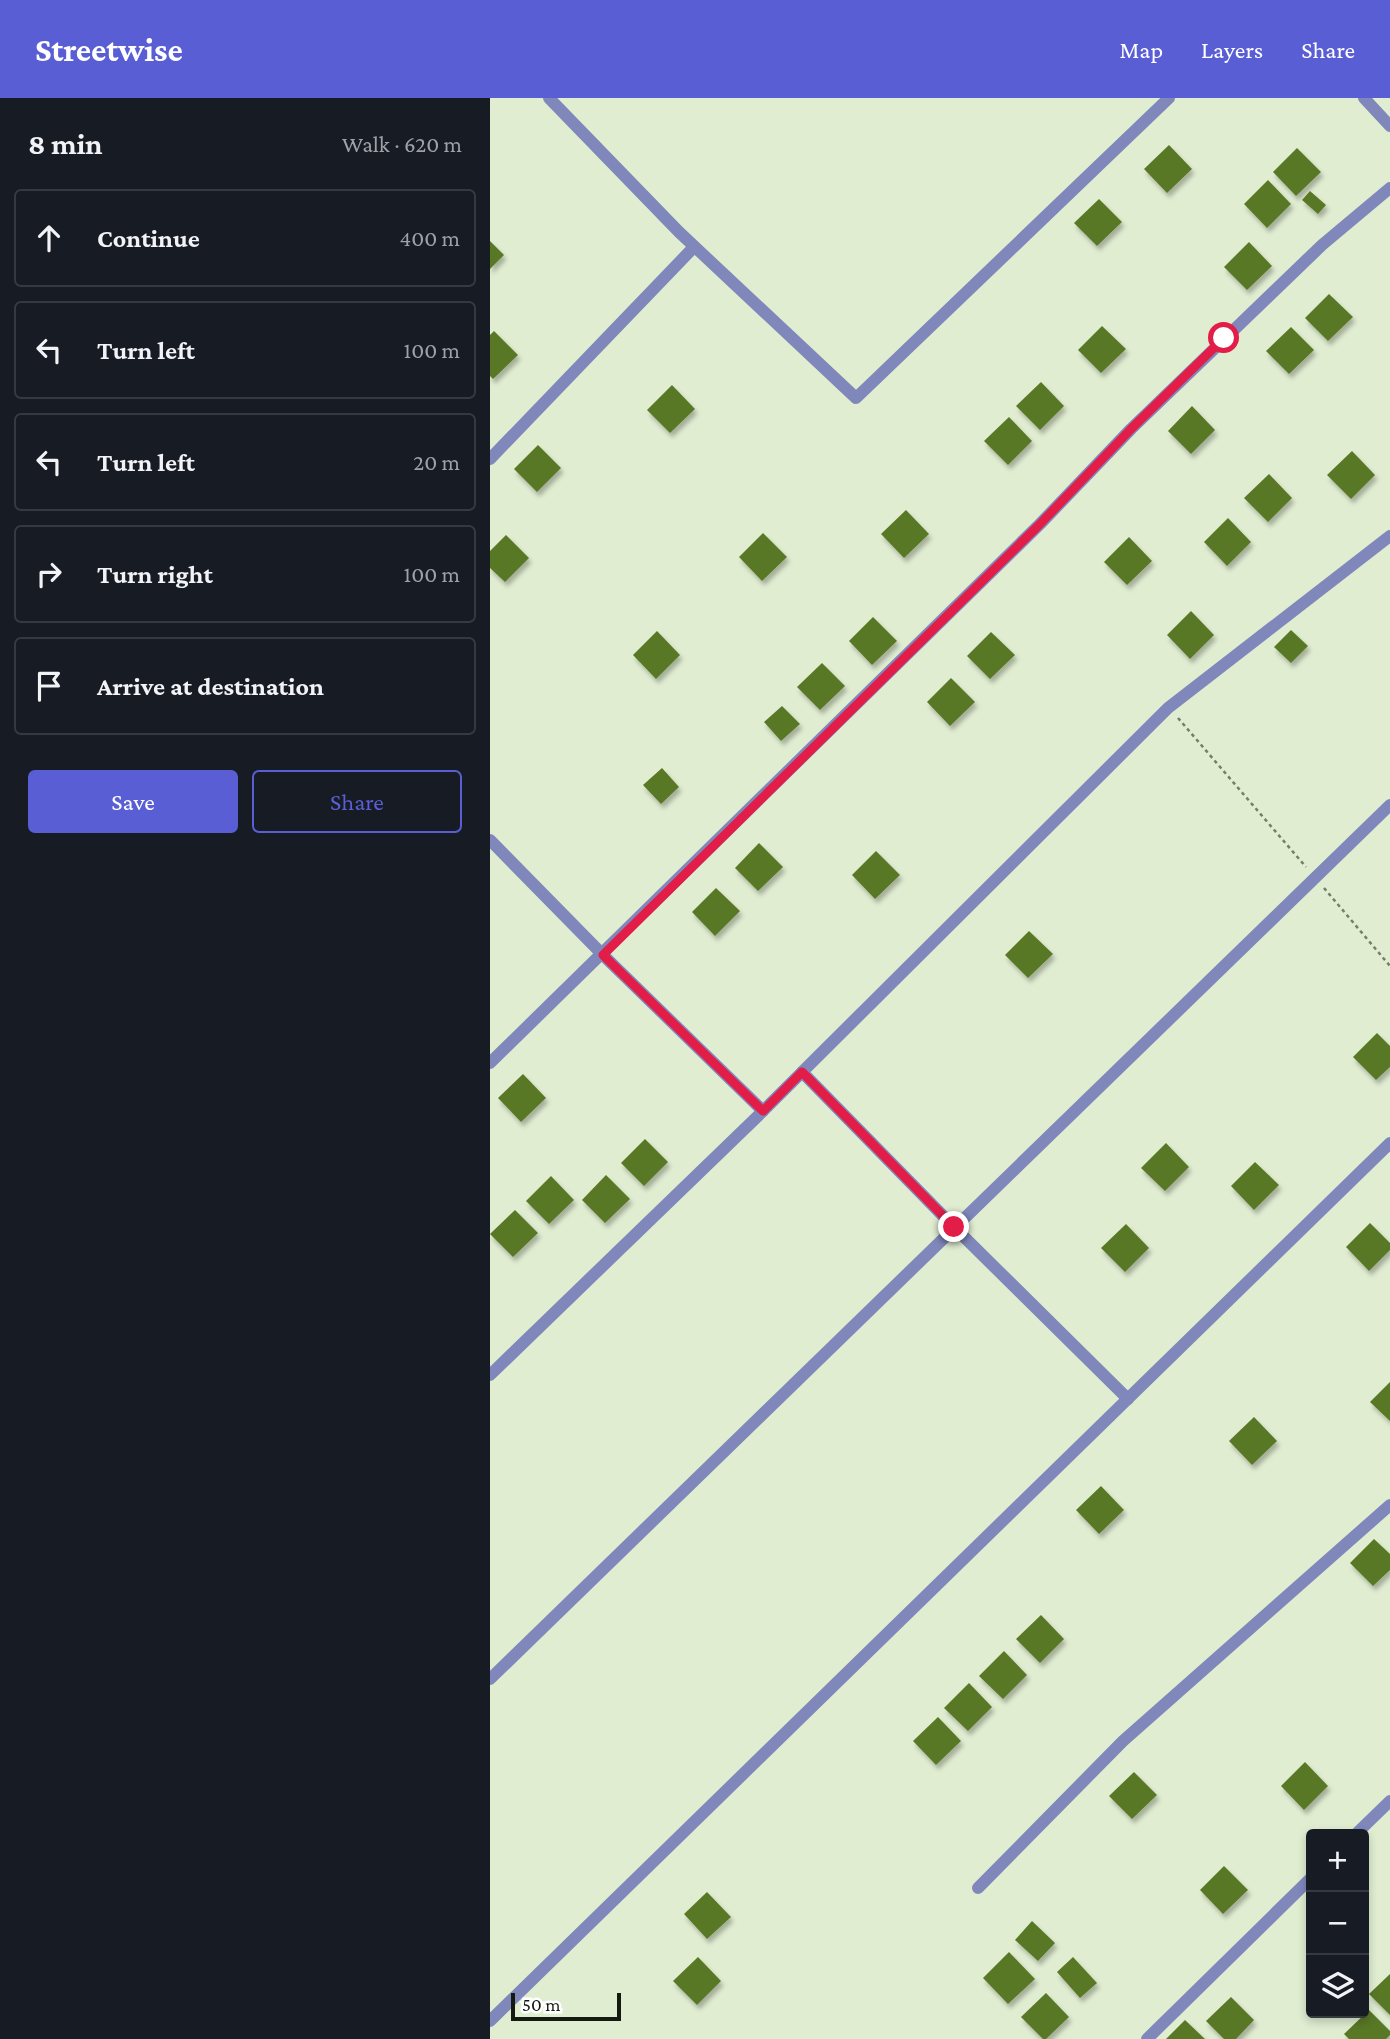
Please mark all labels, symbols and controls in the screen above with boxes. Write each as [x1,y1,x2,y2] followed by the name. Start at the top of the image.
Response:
[35,31,183,68] text: Streetwise
[1119,36,1163,63] text: Map
[1201,36,1263,63] text: Layers
[1301,36,1355,63] text: Share
[28,127,103,160] text: 8 min
[342,131,462,157] text: Walk · 620 m
[30,219,68,257] icon: ahead
[97,224,200,253] text: Continue
[399,225,460,251] text: 400 m
[1208,322,1239,353] route start
[30,331,68,369] icon: left
[97,336,195,365] text: Turn left
[404,337,460,363] text: 100 m
[30,443,68,481] icon: left
[97,448,195,477] text: Turn left
[413,449,460,475] text: 20 m
[30,555,68,593] icon: right
[97,560,213,589] text: Turn right
[404,561,460,587] text: 100 m
[30,667,68,705] icon: arrive
[97,672,324,701] text: Arrive at destination
[28,770,238,833] button: Save
[252,770,462,833] button: Share
[938,1211,969,1242] route end
[1306,1829,1369,2018] map controls
[1306,1829,1369,1892] button: +
[1306,1892,1369,1955] button: −
[1306,1955,1369,2018] button: layers
[511,1990,621,2022] scale bar
[522,1994,561,2015] text: 50 m

